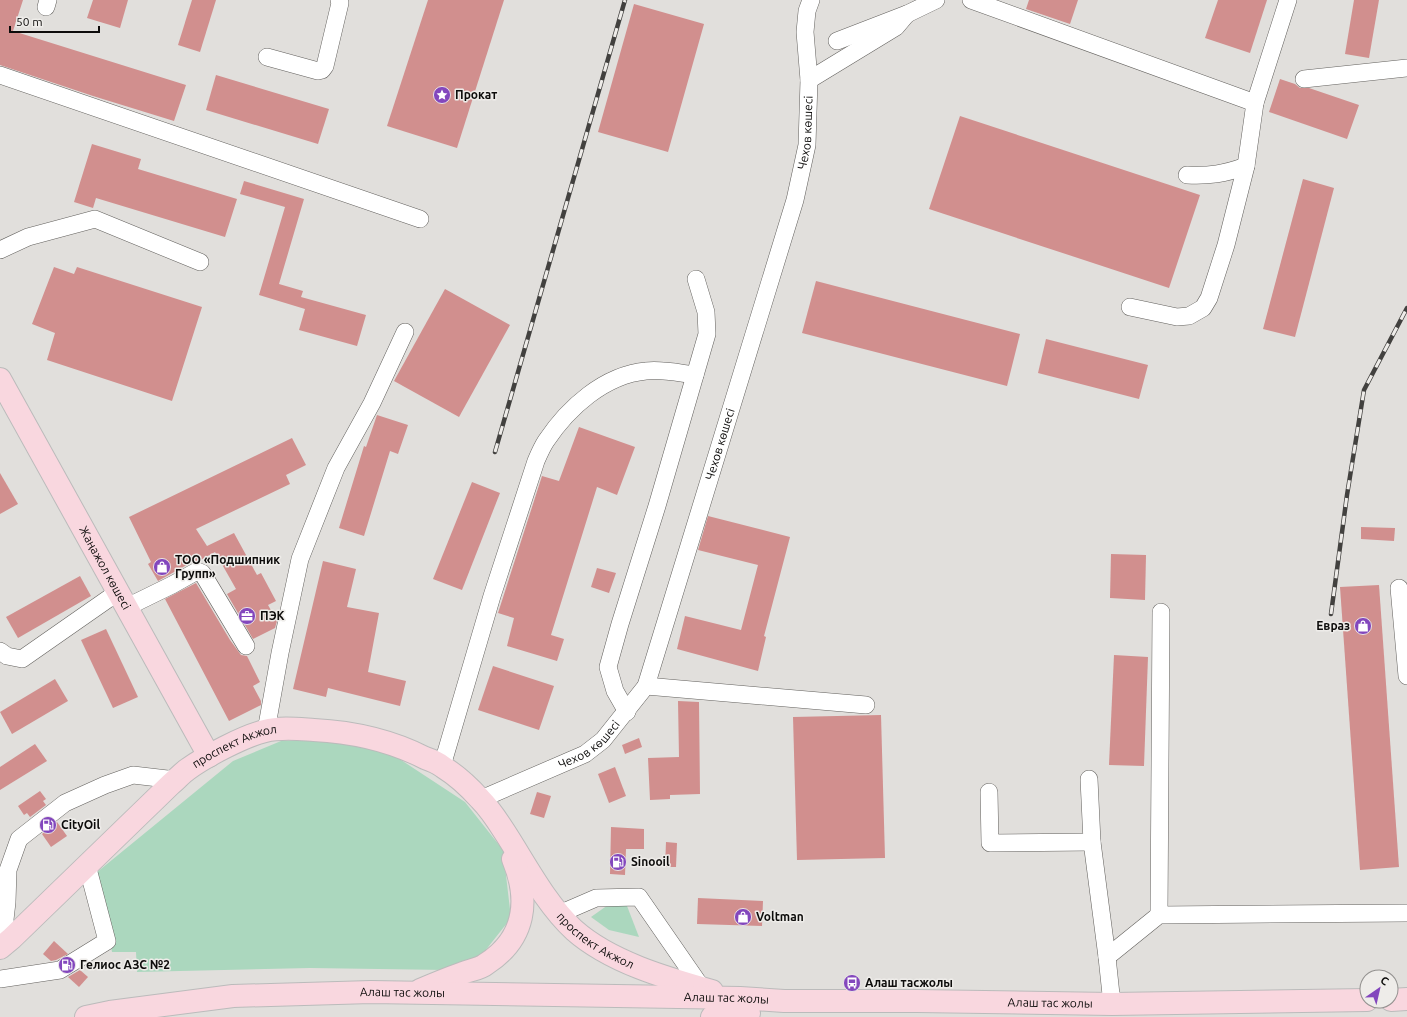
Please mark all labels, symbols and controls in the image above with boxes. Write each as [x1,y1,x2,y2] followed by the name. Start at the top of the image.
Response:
[10,8,99,34] scale bar
[16,15,43,28] text: 50 m
[432,85,452,105] place icon: Прокат
[455,88,497,101] place label: Прокат
[795,95,815,171] street label: Чехов көшесі
[703,407,737,481] street label: Чехов көшесі
[77,524,133,612] street label: Жаңажол көшесі
[175,553,280,580] place label: ТОО «Подшипник Групп»
[152,557,172,577] shop icon: ТОО «Подшипник Групп»
[237,606,257,626] office icon: ПЭК
[260,609,285,622] place label: ПЭК
[1353,616,1373,636] shop icon: Евраз
[1316,619,1350,632] place label: Евраз
[556,718,622,771] street label: Чехов көшесі
[190,722,277,770] street label: проспект Акжол
[38,815,58,835] fuel station icon: CityOil
[61,818,100,831] place label: CityOil
[608,852,628,872] fuel station icon: Sinooil
[631,855,670,868] place label: Sinooil
[733,907,753,927] shop icon: Voltman
[554,909,636,971] street label: проспект Акжол
[756,910,804,923] place label: Voltman
[57,955,77,975] fuel station icon: Гелиос АЗС №2
[80,958,170,971] place label: Гелиос АЗС №2
[1359,969,1399,1009] north arrow
[842,973,862,993] bus stop icon: Алаш тасжолы
[1378,974,1391,988] text: С
[865,976,953,989] place label: Алаш тасжолы
[360,985,445,999] street label: Алаш тас жолы
[684,990,769,1006] street label: Алаш тас жолы
[1008,995,1093,1010] street label: Алаш тас жолы

